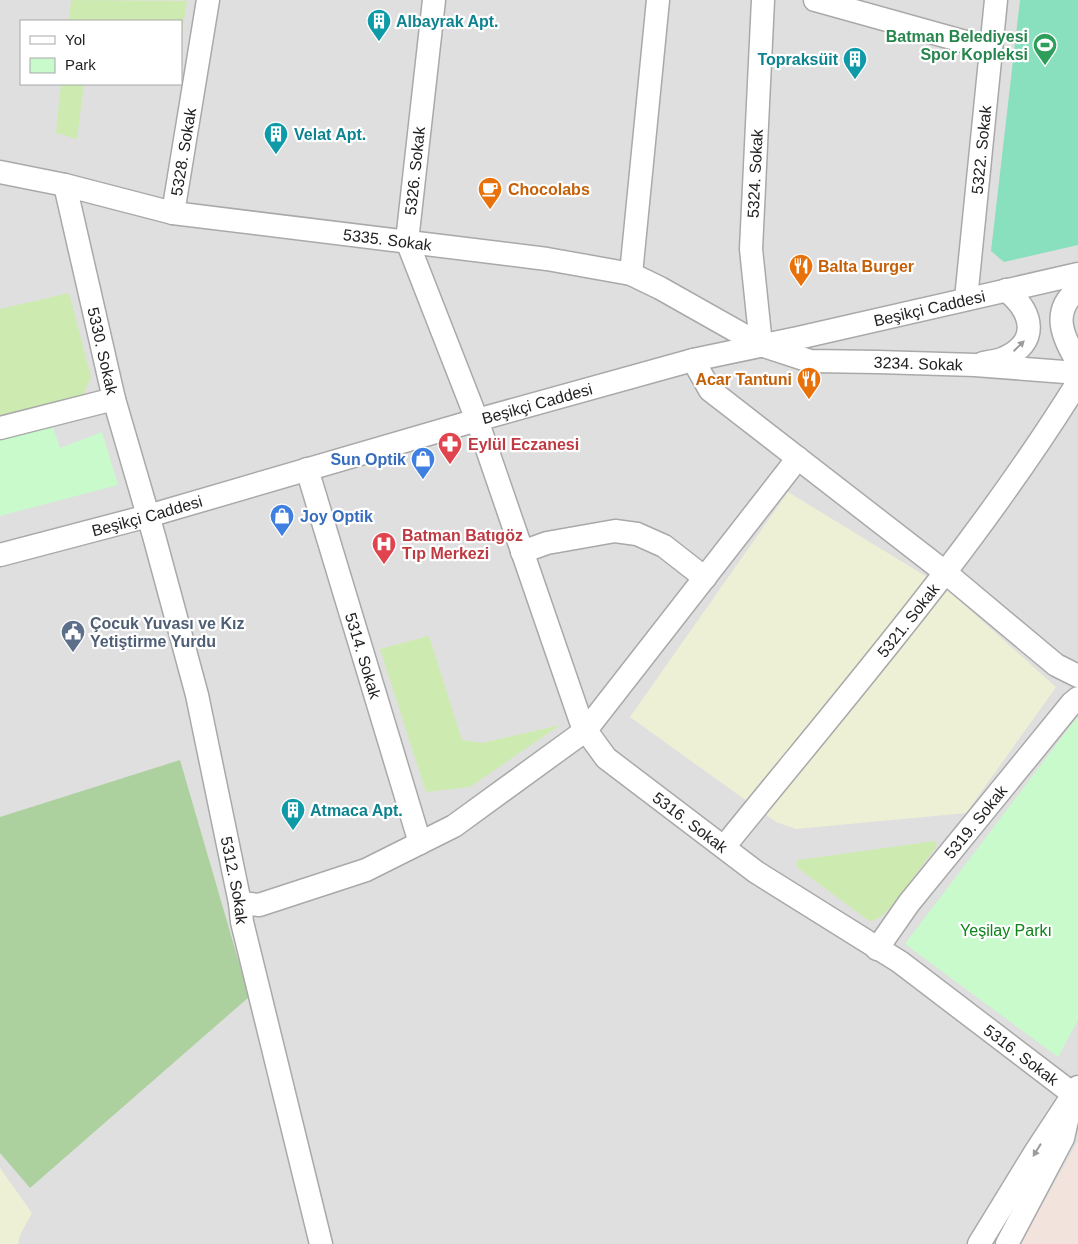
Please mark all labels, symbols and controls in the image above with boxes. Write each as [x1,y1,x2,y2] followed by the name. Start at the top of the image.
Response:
[366,8,392,42] building icon: Albayrak Apt.
[396,13,499,30] place label: Albayrak Apt.
[20,20,182,85] legend
[886,28,1028,63] place label: Batman Belediyesi Spor Kopleksi
[65,31,85,48] text: Yol
[1032,32,1058,66] sports icon: Batman Belediyesi Spor Kopleksi
[842,46,868,80] building icon: Topraksüit
[757,51,839,68] place label: Topraksüit
[65,56,96,73] text: Park
[968,104,994,195] street label: 5322. Sokak
[167,106,199,197] street label: 5328. Sokak
[263,121,289,155] building icon: Velat Apt.
[402,125,428,216] street label: 5326. Sokak
[294,126,366,143] place label: Velat Apt.
[744,128,765,218] street label: 5324. Sokak
[477,176,503,210] cafe icon: Chocolabs
[508,181,590,198] place label: Chocolabs
[342,226,434,253] street label: 5335. Sokak
[788,253,814,287] restaurant icon: Balta Burger
[818,258,914,275] place label: Balta Burger
[872,287,987,329] street label: Beşikçi Caddesi
[85,305,121,397] street label: 5330. Sokak
[1012,340,1024,352] one-way arrow
[873,353,964,373] street label: 3234. Sokak
[796,366,822,400] restaurant icon: Acar Tantuni
[695,371,792,388] place label: Acar Tantuni
[480,380,594,427] street label: Beşikçi Caddesi
[437,431,463,465] pharmacy icon: Eylül Eczanesi
[468,436,579,453] place label: Eylül Eczanesi
[410,446,436,480] shop icon: Sun Optik
[330,451,406,468] place label: Sun Optik
[90,492,204,539] street label: Beşikçi Caddesi
[269,503,295,537] shop icon: Joy Optik
[300,508,373,525] place label: Joy Optik
[402,527,523,562] place label: Batman Batıgöz Tıp Merkezi
[371,531,397,565] hospital icon: Batman Batıgöz Tıp Merkezi
[874,579,943,660] street label: 5321. Sokak
[342,611,385,702] street label: 5314. Sokak
[90,615,244,650] place label: Çocuk Yuvası ve Kız Yetiştirme Yurdu
[60,619,86,653] public building icon: Çocuk Yuvası ve Kız Yetiştirme Yurdu
[941,781,1011,862] street label: 5319. Sokak
[650,788,732,856] street label: 5316. Sokak
[280,797,306,831] building icon: Atmaca Apt.
[310,802,403,819] place label: Atmaca Apt.
[218,835,251,926] street label: 5312. Sokak
[960,922,1052,939] park label: Yeşilay Parkı
[981,1021,1063,1089] street label: 5316. Sokak
[1032,1143,1042,1156] one-way arrow

